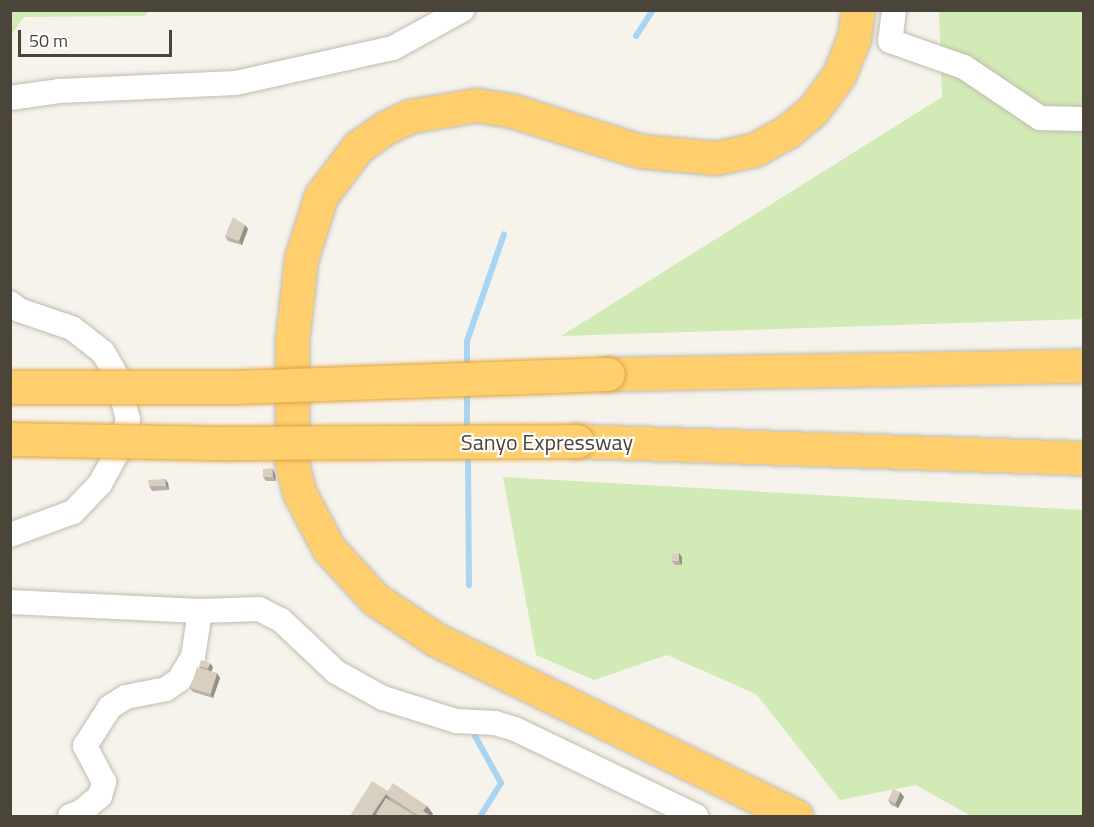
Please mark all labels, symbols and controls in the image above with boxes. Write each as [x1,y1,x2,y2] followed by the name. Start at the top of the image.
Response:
[21,18,176,56] scale bar
[29,27,68,54] text: 50 m
[461,430,633,456] street label: Sanyo Expressway

